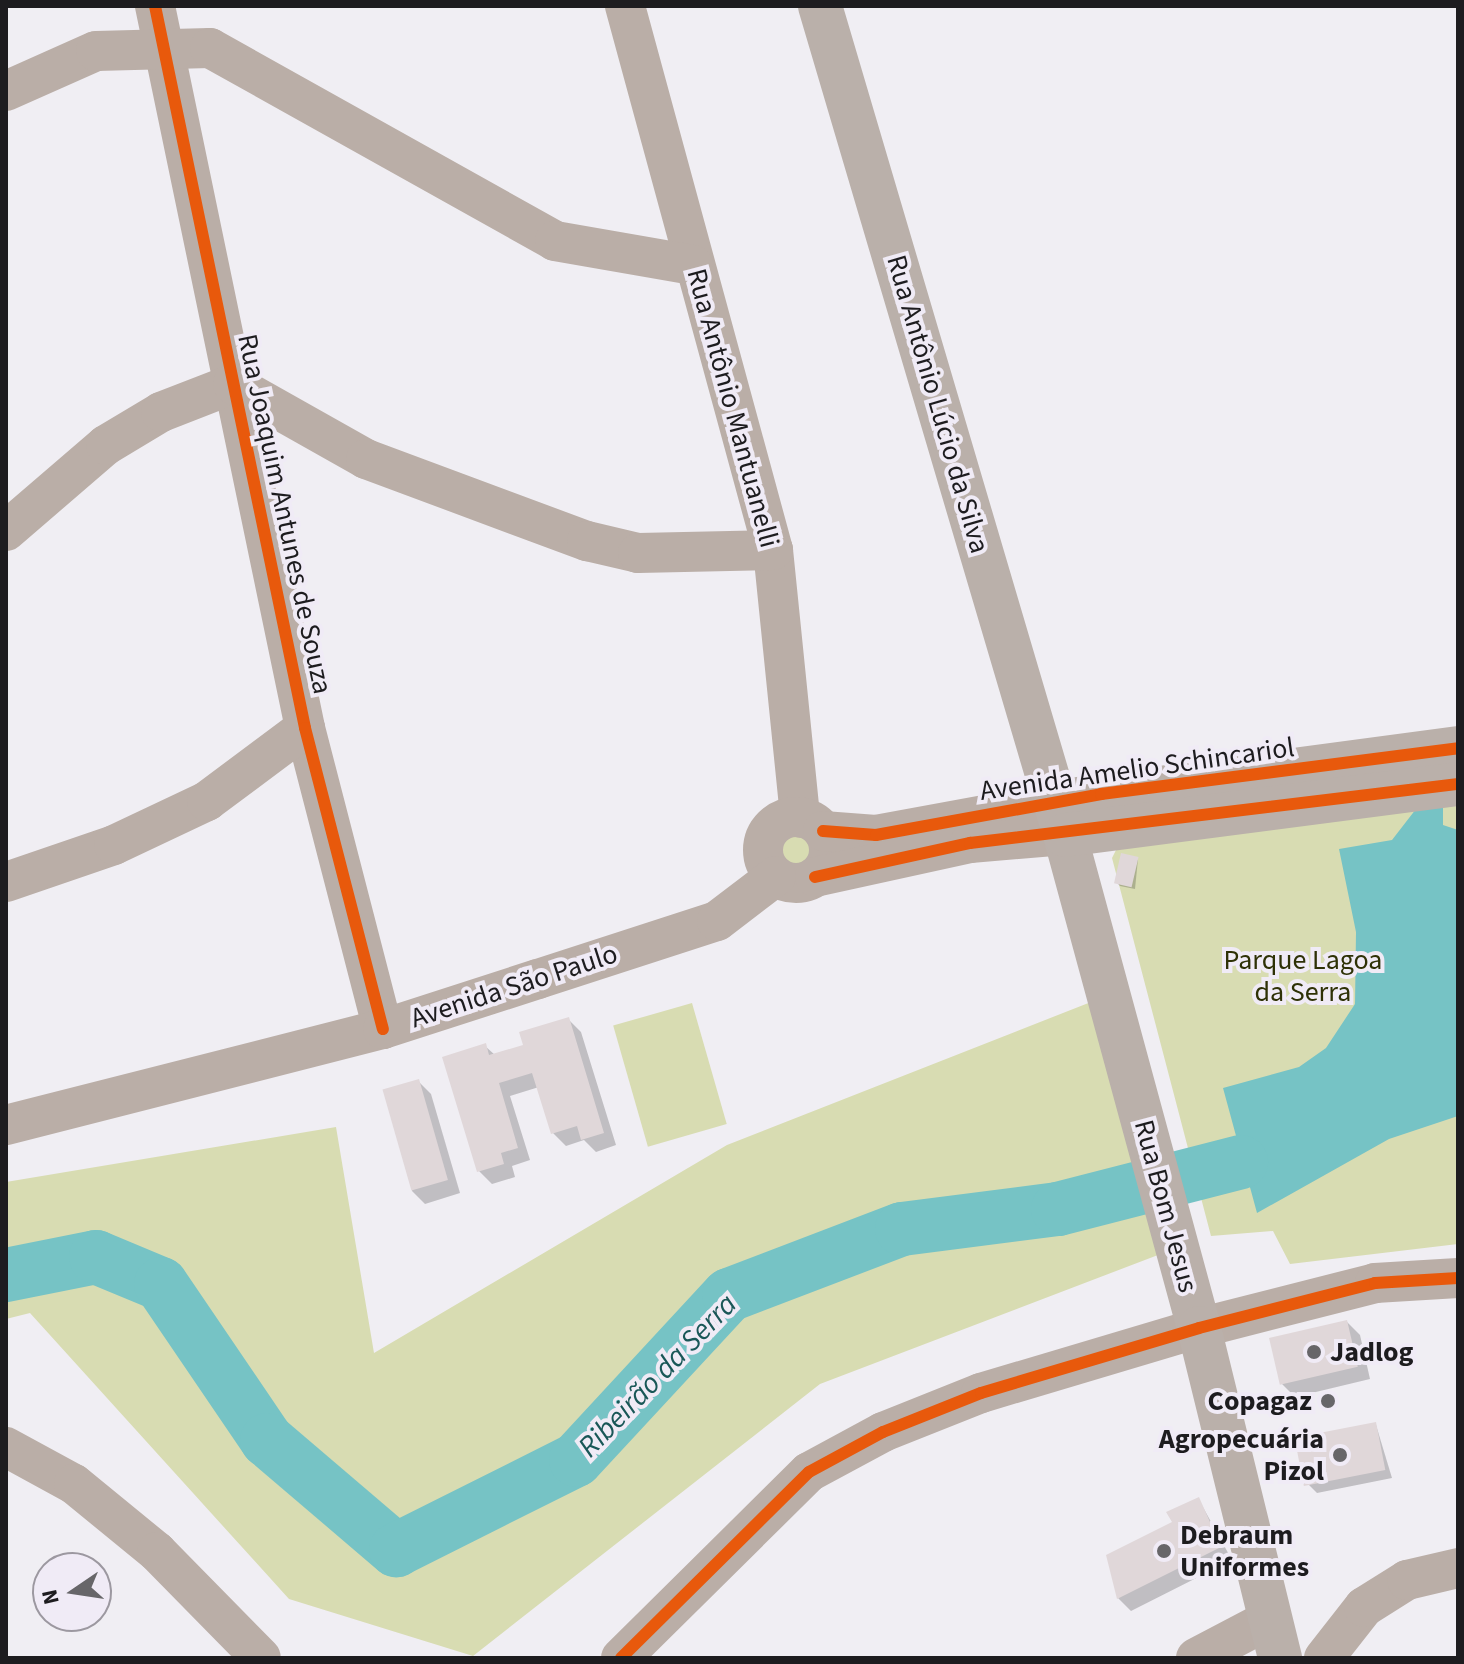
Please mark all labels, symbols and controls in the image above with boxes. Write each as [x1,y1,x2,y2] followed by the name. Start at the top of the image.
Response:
[879,251,997,557] street label: Rua Antônio Lúcio da Silva
[680,265,786,551] street label: Rua Antônio Mantuanelli
[230,331,340,697] street label: Rua Joaquim Antunes de Souza
[978,730,1296,808] street label: Avenida Amelio Schincariol
[406,937,622,1035] street label: Avenida São Paulo
[1224,943,1382,1009] park label: Parque Lagoa da Serra
[1127,1116,1205,1296] street label: Rua Bom Jesus
[571,1287,745,1465] water label: Ribeirão da Serra
[1330,1335,1414,1369] place label: Jadlog
[1305,1343,1323,1361] marker: Jadlog
[1208,1384,1312,1418] place label: Copagaz
[1319,1392,1337,1410] marker: Copagaz
[1159,1422,1324,1488] place label: Agropecuária Pizol
[1331,1446,1349,1464] marker: Agropecuária Pizol
[1180,1518,1309,1584] place label: Debraum Uniformes
[1155,1542,1173,1560] marker: Debraum Uniformes
[32,1552,112,1632] north arrow
[33,1586,68,1608] text: N

